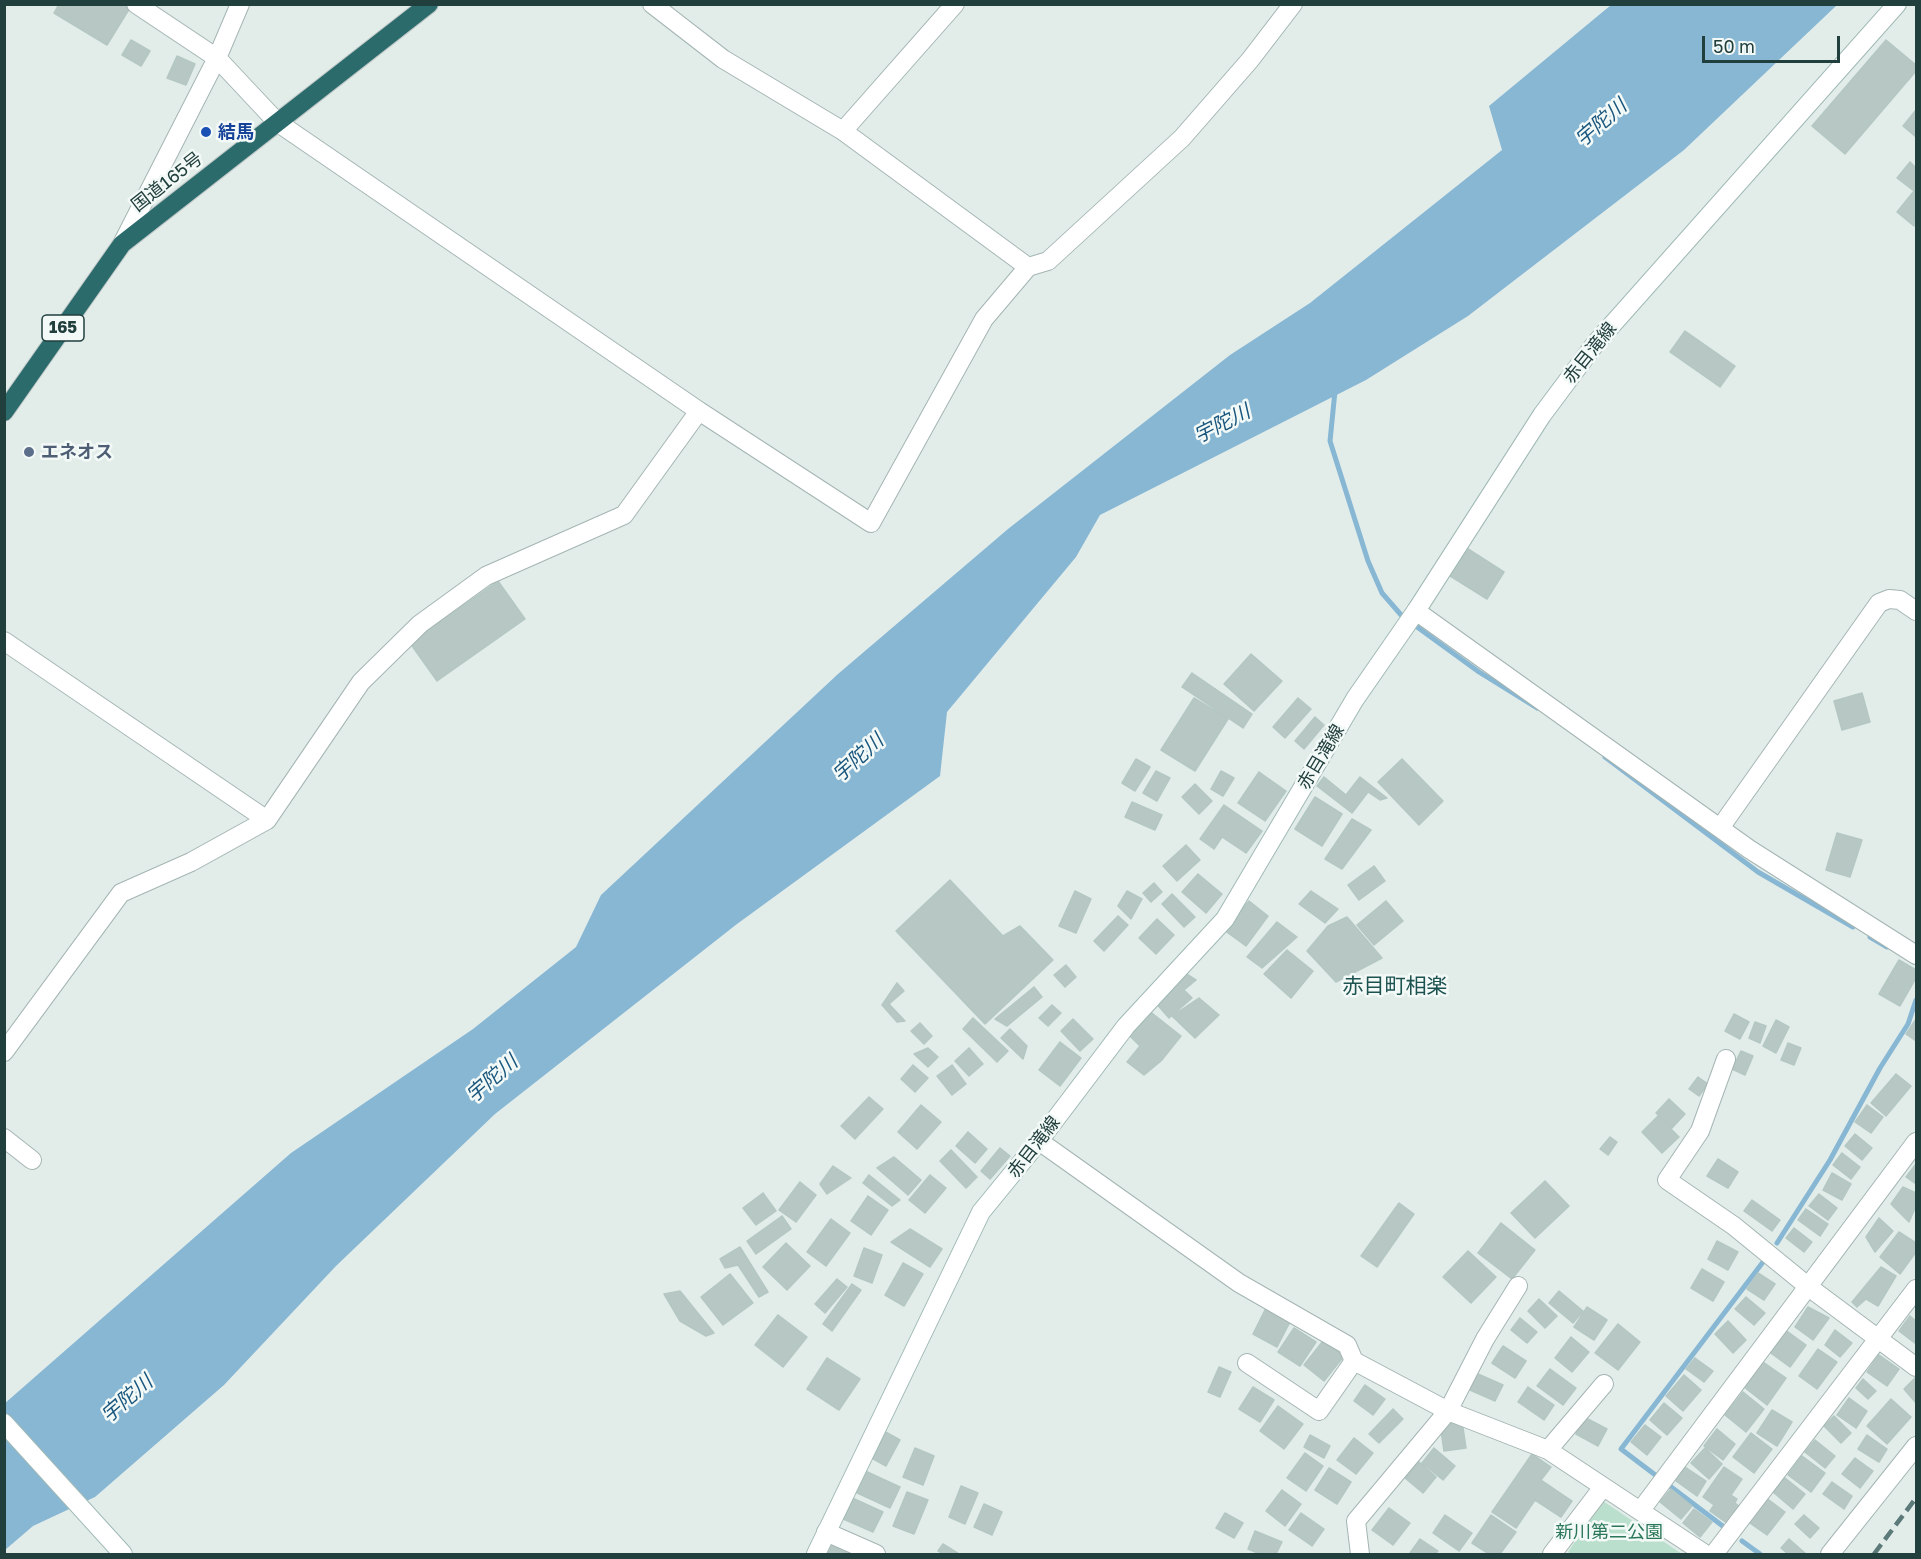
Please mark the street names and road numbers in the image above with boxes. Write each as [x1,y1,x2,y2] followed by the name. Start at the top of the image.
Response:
[127,148,207,216] street label: 国道165号
[42,315,84,341] road number: 165
[1559,318,1621,388] street label: 赤目滝線
[1293,721,1349,793] street label: 赤目滝線
[1003,1112,1065,1182] street label: 赤目滝線

